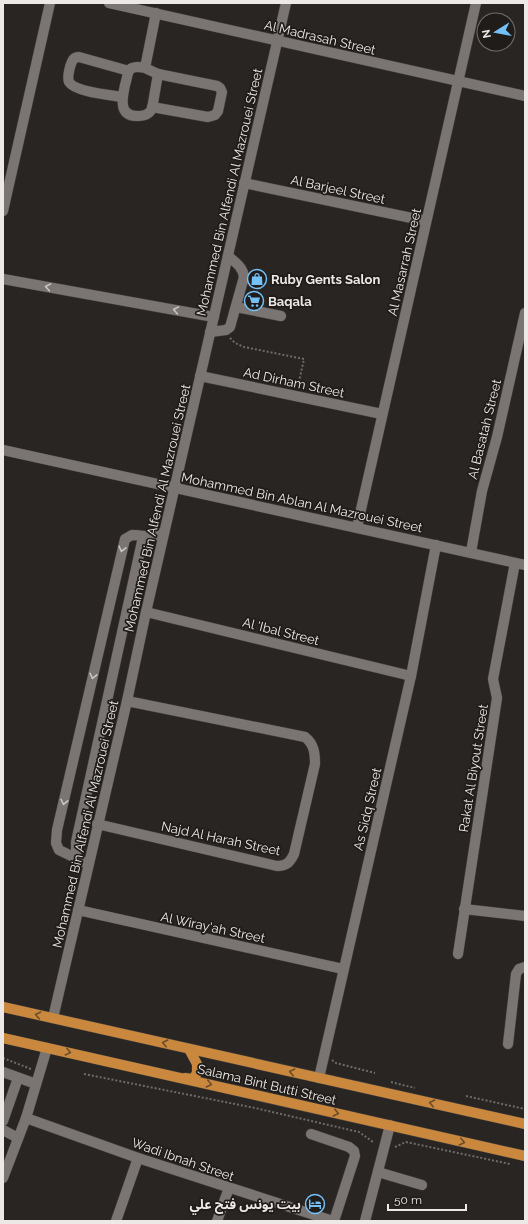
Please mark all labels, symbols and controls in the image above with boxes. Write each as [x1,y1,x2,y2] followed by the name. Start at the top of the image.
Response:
[476,12,516,52] north arrow
[263,17,378,58] street label: Al Madrasah Street
[479,28,494,39] text: N
[194,66,265,317] street label: Mohammed Bin Alfendi Al Mazrouei Street
[289,172,387,207] street label: Al Barjeel Street
[385,206,424,317] street label: Al Masarrah Street
[246,268,268,290] shop icon: Ruby Gents Salon
[271,272,380,287] place label: Ruby Gents Salon
[44,283,51,291] one-way arrow
[243,290,265,312] supermarket icon: Baqala
[268,294,312,309] place label: Baqala
[172,306,179,314] one-way arrow
[242,364,346,401] street label: Ad Dirham Street
[465,377,504,481] street label: Al Basatah Street
[122,382,193,633] street label: Mohammed Bin Alfendi Al Mazrouei Street
[180,470,425,536] street label: Mohammed Bin Ablan Al Mazrouei Street
[119,546,127,552] one-way arrow
[241,615,321,648] street label: Al 'Ibal Street
[89,672,98,679] one-way arrow
[50,698,121,949] street label: Mohammed Bin Alfendi Al Mazrouei Street
[456,702,491,833] street label: Rakat Al Biyout Street
[351,766,384,852] street label: As Sidq Street
[60,799,68,805] one-way arrow
[160,819,282,859] street label: Najd Al Harah Street
[159,909,267,946] street label: Al Wiray'ah Street
[35,1011,41,1019] one-way arrow
[162,1040,168,1048] one-way arrow
[65,1048,72,1056] one-way arrow
[196,1061,338,1108] street label: Salama Bint Butti Street
[288,1068,295,1076] one-way arrow
[206,1080,212,1088] one-way arrow
[429,1099,435,1107] one-way arrow
[332,1108,339,1116] one-way arrow
[130,1135,237,1184] street label: Wadi Ibnah Street
[459,1137,466,1145] one-way arrow
[388,1186,466,1212] scale bar
[304,1193,326,1215] hotel icon: بيت يونس فتح علي
[394,1193,422,1207] text: 50 m
[189,1197,301,1215] place label: بيت يونس فتح علي

